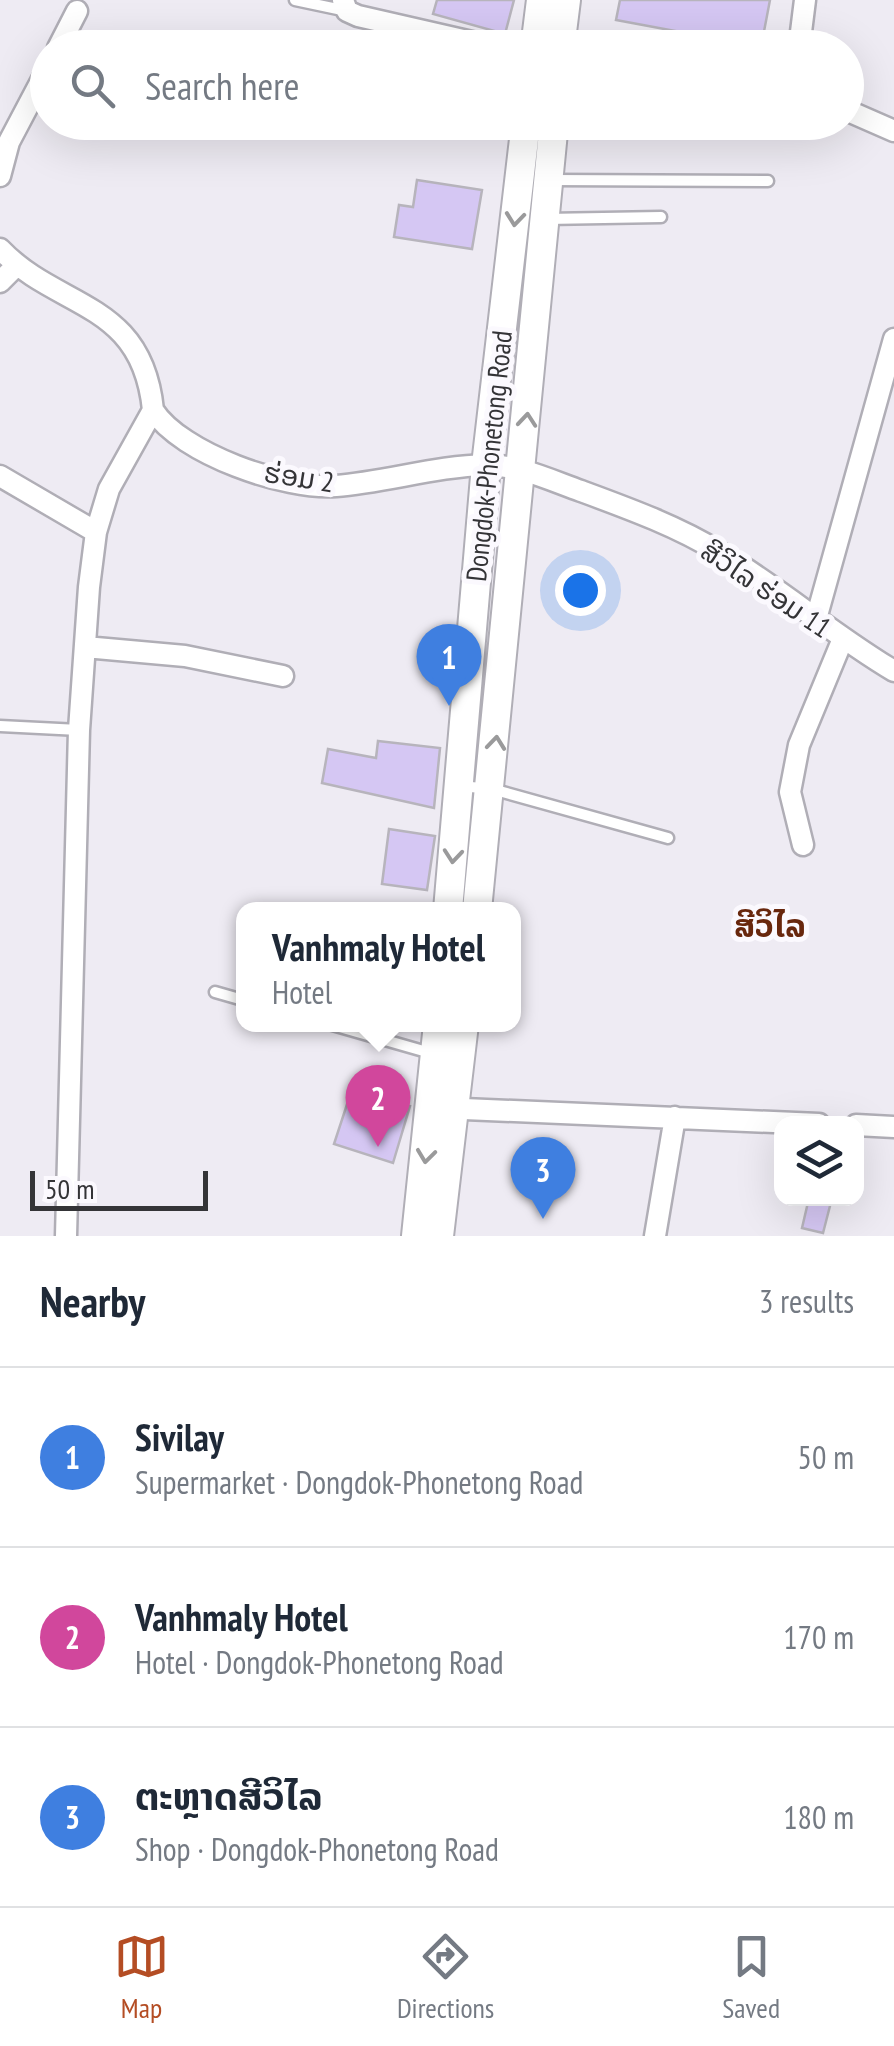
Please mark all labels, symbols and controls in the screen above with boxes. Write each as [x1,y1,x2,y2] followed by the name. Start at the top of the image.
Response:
[30,30,864,140] search box
[65,58,120,113] icon: search
[145,61,299,110] text: Search here
[505,212,526,228] one-way arrow
[457,329,520,583] street label: Dongdok-Phonetong Road
[516,411,538,427] one-way arrow
[261,453,337,500] street label: ຮ່ອມ 2
[694,531,839,646] street label: ສີວິໄລ ຮ່ອມ 11
[555,565,606,616] your location
[416,624,482,706] pin: 1
[485,735,506,751] one-way arrow
[443,849,464,865] one-way arrow
[236,902,521,1032] popup
[734,904,806,946] district label: ສີວິໄລ
[272,922,485,971] text: Vanhmaly Hotel
[272,971,332,1013] text: Hotel
[346,1064,410,1147] pin: 2
[774,1116,864,1206] map controls
[774,1116,864,1206] button: layers
[510,1136,576,1219] pin: 3
[416,1149,437,1165] one-way arrow
[30,1166,208,1210] scale bar
[45,1170,94,1207] text: 50 m
[40,1274,145,1329] text: Nearby
[759,1280,854,1322] text: 3 results
[135,1412,224,1461] text: Sivilay
[65,1436,80,1478] text: 1
[798,1436,854,1478] text: 50 m
[135,1461,583,1503] text: Supermarket · Dongdok-Phonetong Road
[135,1592,348,1641] text: Vanhmaly Hotel
[65,1616,80,1658] text: 2
[783,1616,854,1658] text: 170 m
[135,1641,504,1683] text: Hotel · Dongdok-Phonetong Road
[135,1771,323,1820] text: ຕະຫຼາດສີວິໄລ
[65,1796,80,1838] text: 3
[783,1796,854,1838] text: 180 m
[135,1828,499,1870] text: Shop · Dongdok-Phonetong Road
[114,1929,169,2026] tab: Map
[397,1929,494,2026] tab: Directions
[722,1929,780,2026] tab: Saved

